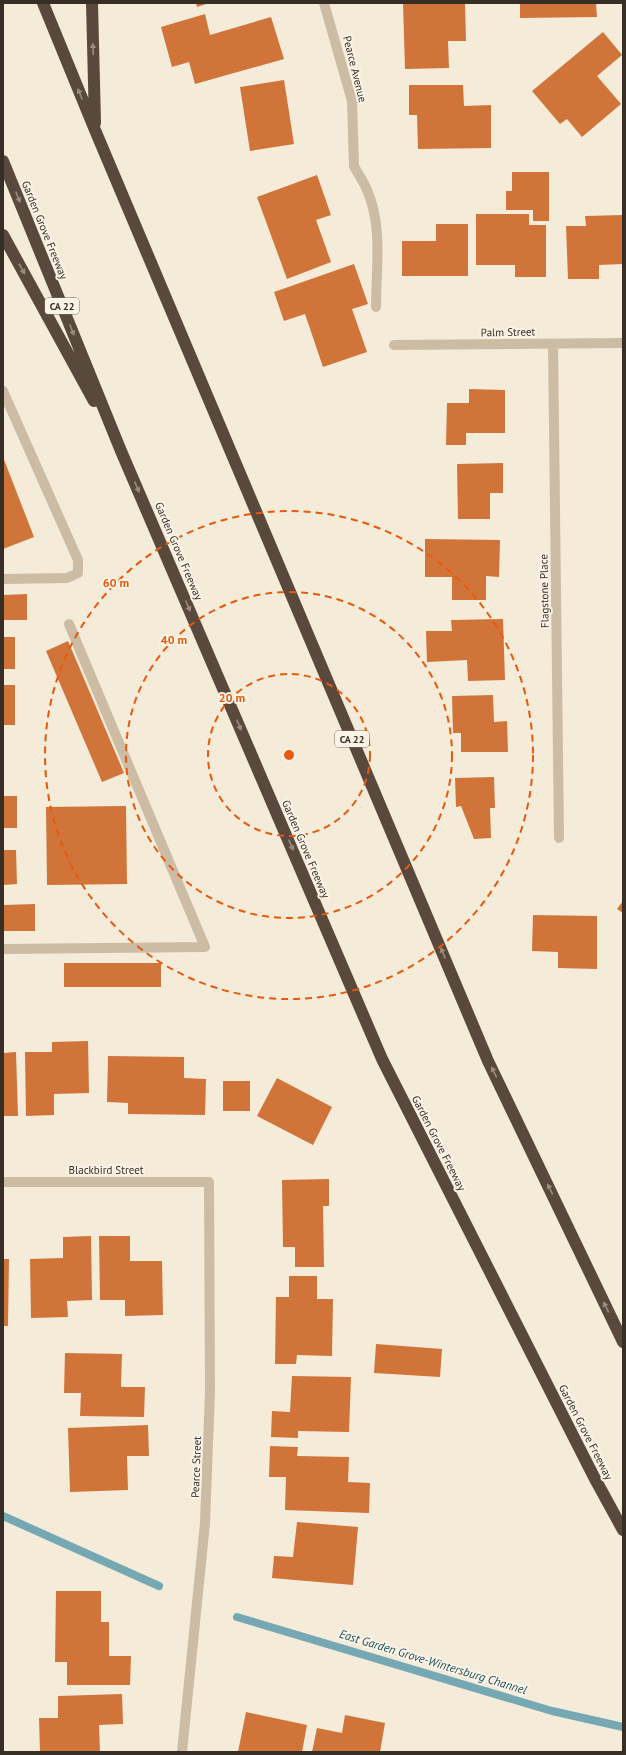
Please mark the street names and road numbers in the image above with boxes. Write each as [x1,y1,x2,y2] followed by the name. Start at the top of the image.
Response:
[340,34,370,104] street label: Pearce Avenue
[19,179,72,282] street label: Garden Grove Freeway
[45,298,79,314] road number: CA 22
[481,325,536,339] street label: Palm Street
[152,500,206,603] street label: Garden Grove Freeway
[536,553,552,628] street label: Flagstone Place
[335,731,369,747] road number: CA 22
[279,798,333,901] street label: Garden Grove Freeway
[409,1093,470,1194] street label: Garden Grove Freeway
[69,1163,144,1177] street label: Blackbird Street
[556,1382,617,1483] street label: Garden Grove Freeway
[188,1436,204,1498] street label: Pearce Street

